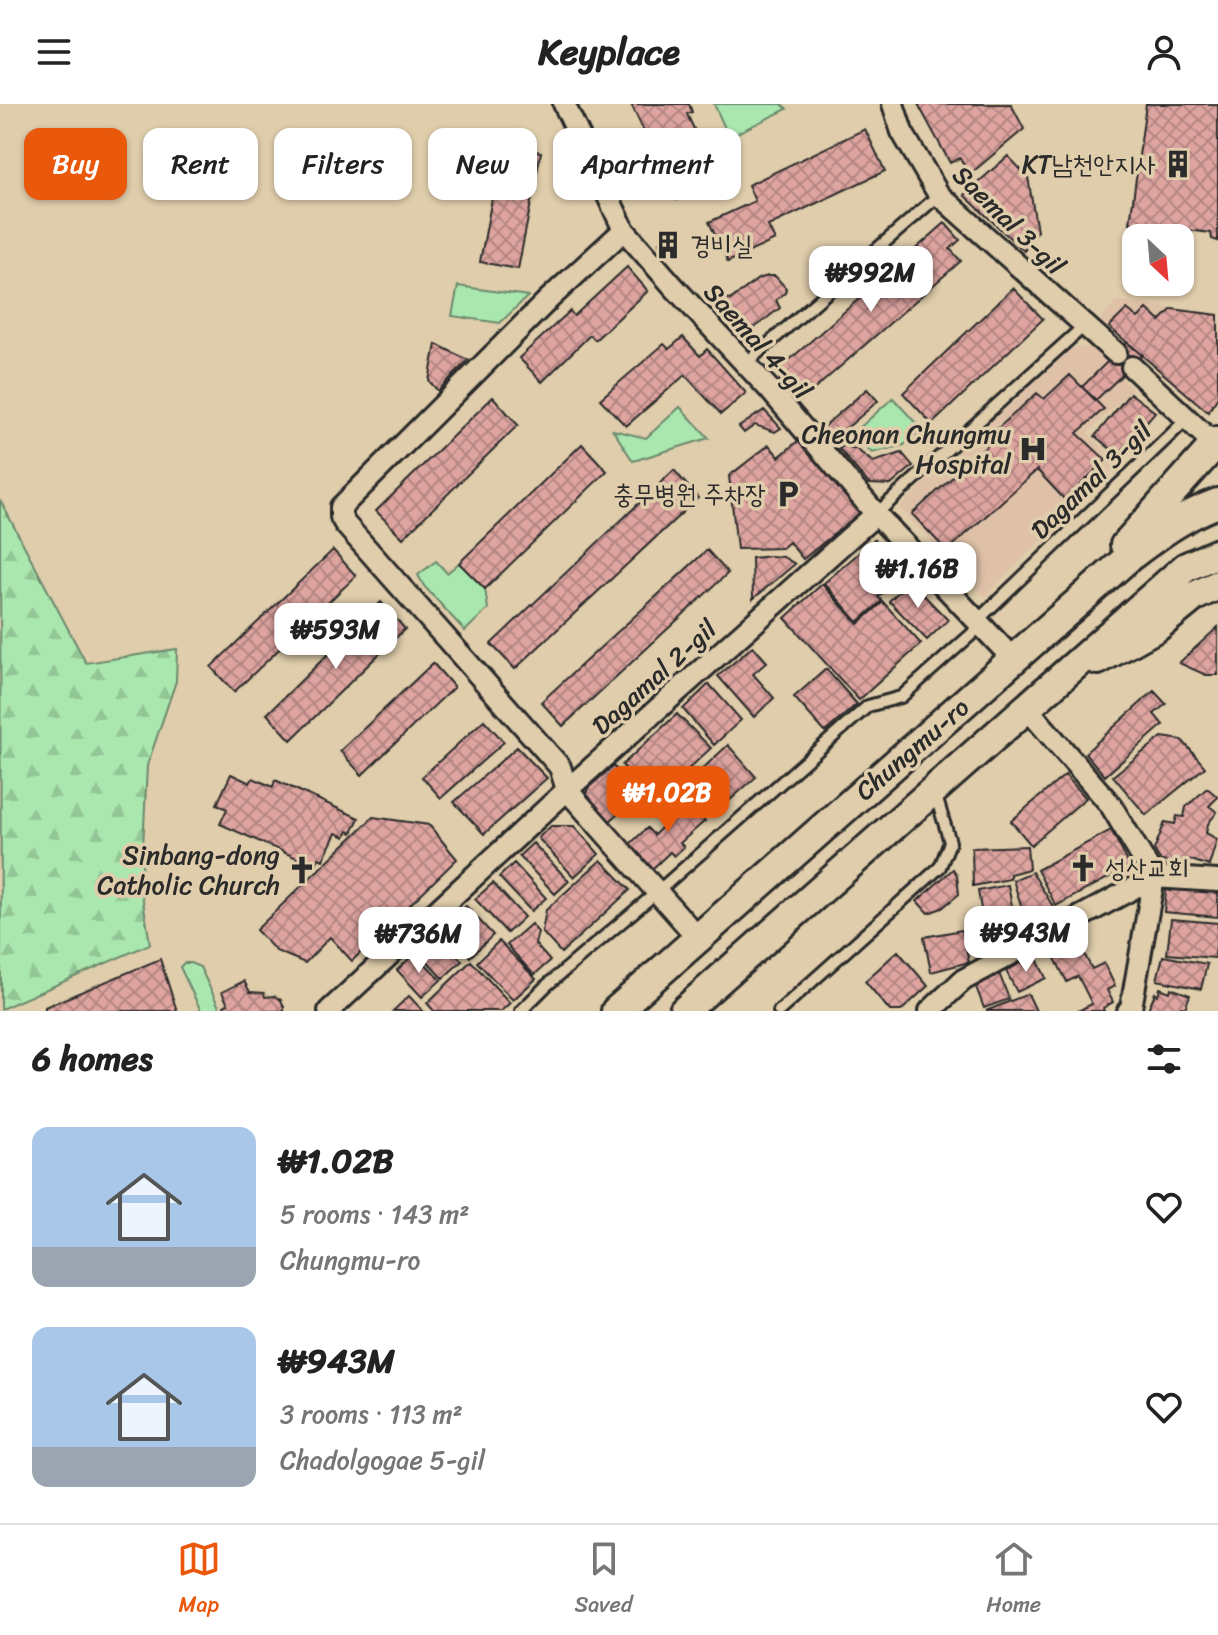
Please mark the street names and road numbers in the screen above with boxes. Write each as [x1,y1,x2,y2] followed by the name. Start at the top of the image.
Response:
[941,153,1077,287] street label: Saemal 3-gil
[692,271,824,411] street label: Saemal 4-gil
[1019,409,1164,551] street label: Dagamal 3-gil
[580,607,728,747] street label: Dagamal 2-gil
[844,685,980,812] street label: Chungmu-ro

